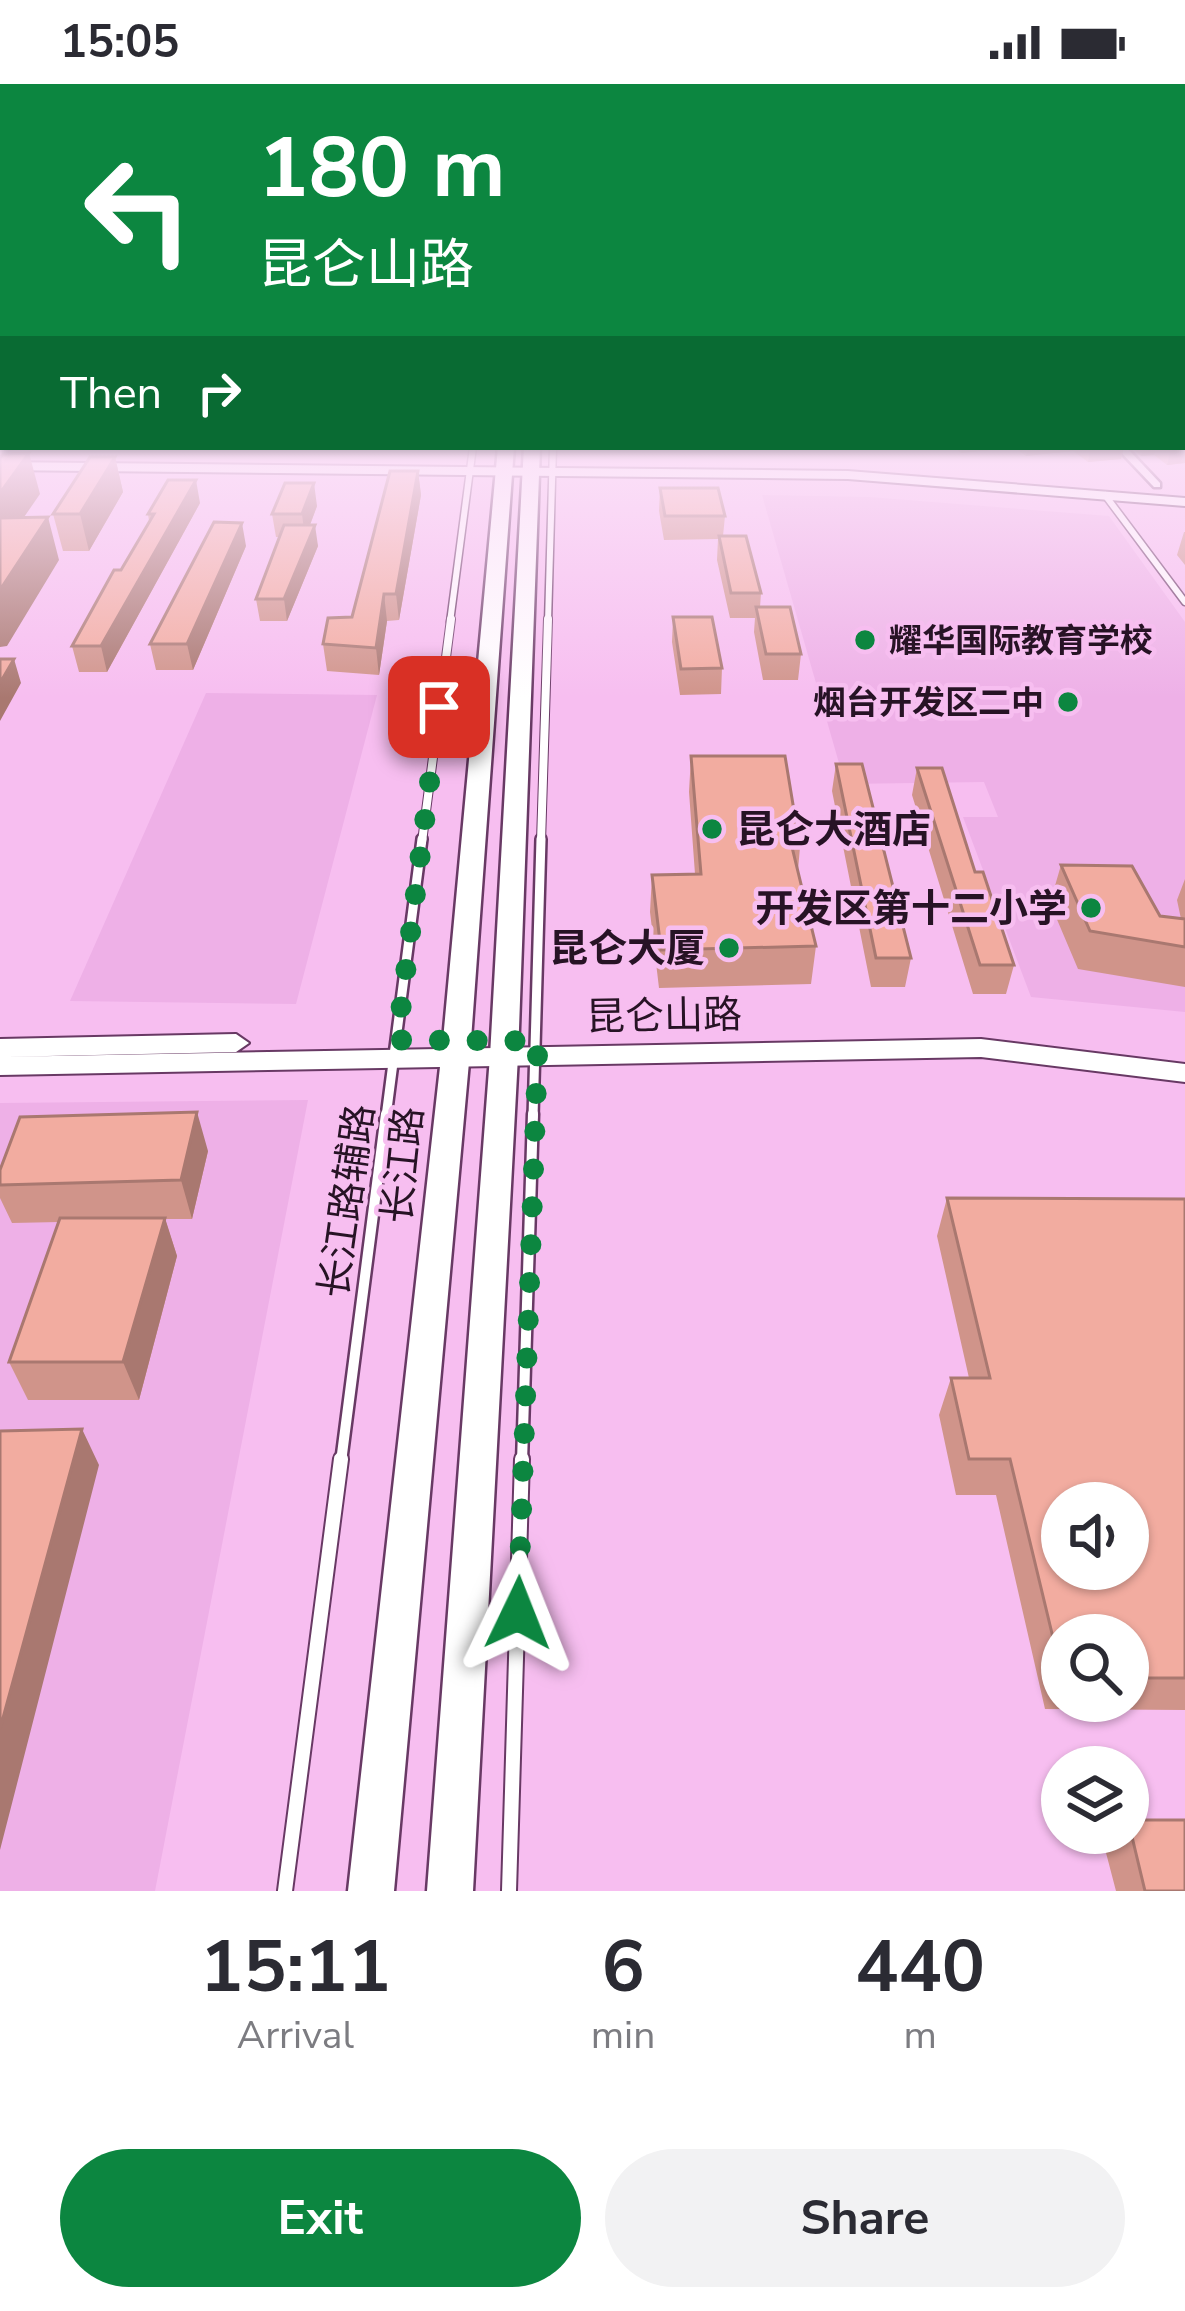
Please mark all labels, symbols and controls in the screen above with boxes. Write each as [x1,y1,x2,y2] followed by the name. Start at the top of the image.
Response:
[60,12,179,73] text: 15:05
[258,111,506,226] text: 180 m
[60,132,216,288] icon: left
[258,228,474,302] text: 昆仑山路
[186,360,252,426] icon: right
[60,363,162,424] text: Then
[889,619,1153,664] place label: 耀华国际教育学校
[852,627,878,653] marker: 耀华国际教育学校
[388,656,490,758] pin
[406,674,472,740] icon: arrive
[813,681,1044,726] place label: 烟台开发区二中
[1055,689,1081,715] marker: 烟台开发区二中
[736,804,931,857] place label: 昆仑大酒店
[699,816,725,842] marker: 昆仑大酒店
[755,883,1067,936] place label: 开发区第十二小学
[1078,895,1104,921] marker: 开发区第十二小学
[549,923,705,976] place label: 昆仑大厦
[716,935,742,961] marker: 昆仑大厦
[586,989,742,1044] street label: 昆仑山路
[308,1101,387,1301] street label: 长江路辅路
[371,1104,436,1226] street label: 长江路
[1041,1482,1149,1854] map controls
[1041,1482,1149,1590] button: sound
[455,1550,581,1676] position arrow
[1041,1614,1149,1722] button: search
[1041,1746,1149,1854] button: layers
[200,1918,391,2016] text: 15:11
[601,1918,645,2016] text: 6
[855,1918,985,2016] text: 440
[237,2009,354,2062] text: Arrival
[591,2009,655,2062] text: min
[903,2009,937,2062] text: m
[60,2149,581,2287] button: Exit
[605,2149,1125,2287] button: Share

